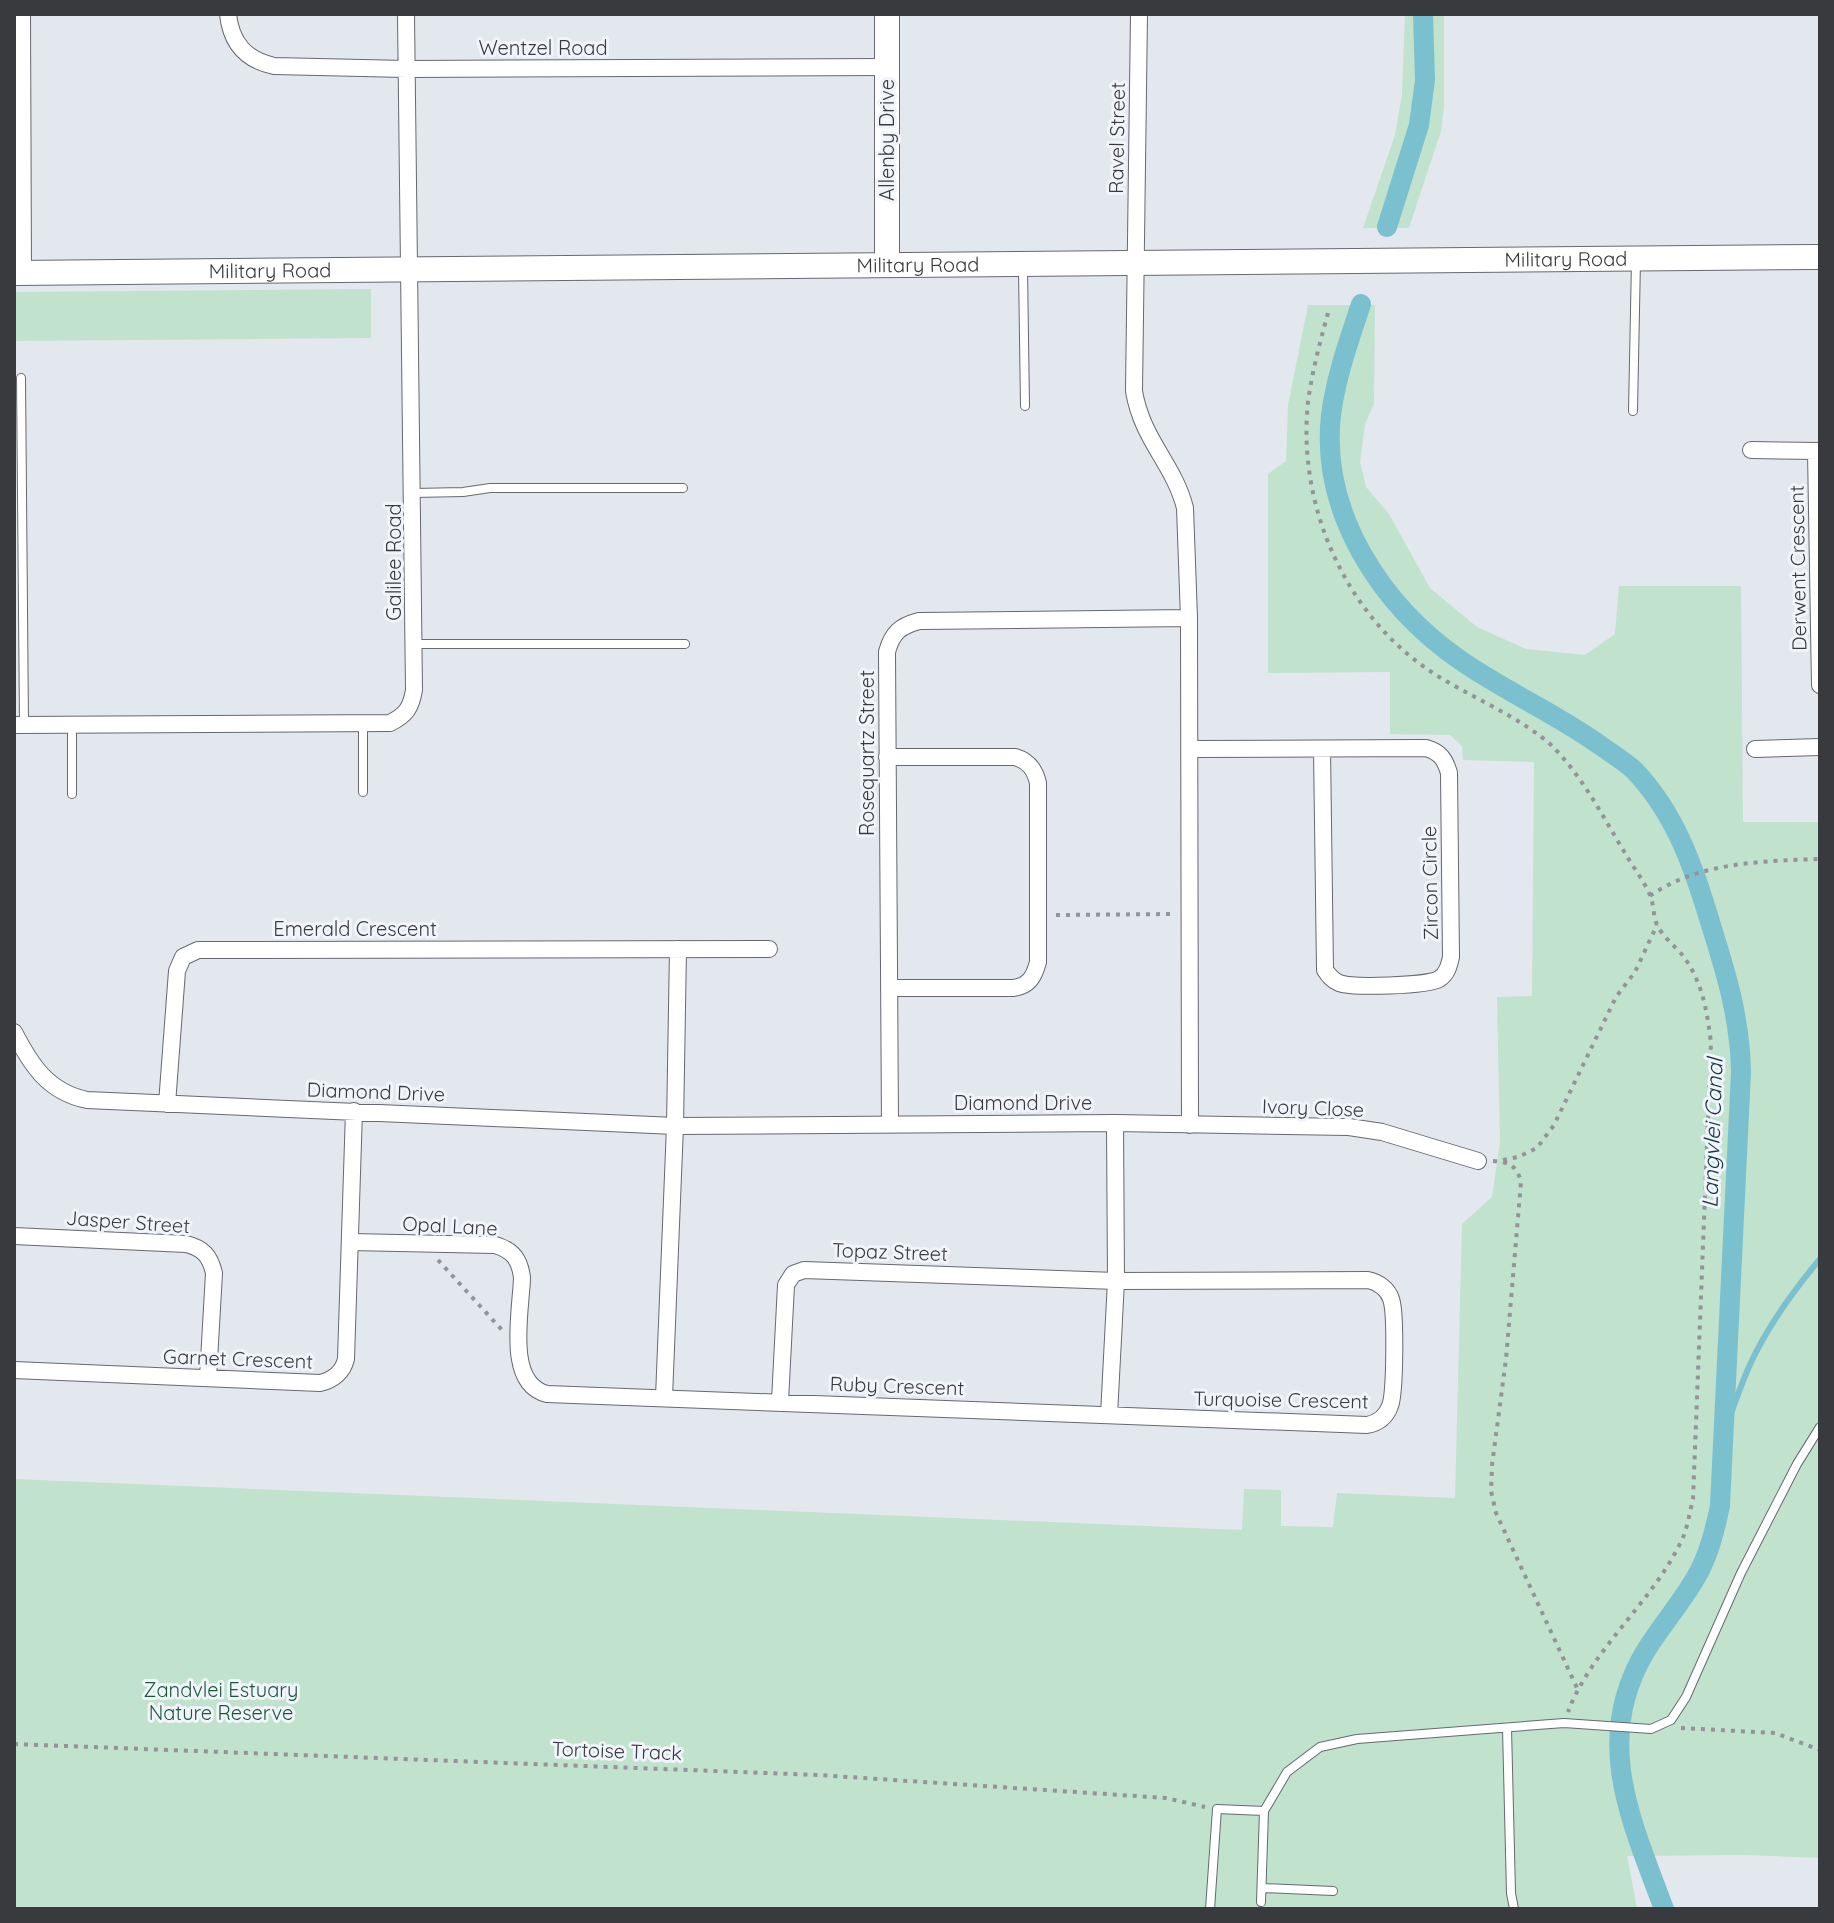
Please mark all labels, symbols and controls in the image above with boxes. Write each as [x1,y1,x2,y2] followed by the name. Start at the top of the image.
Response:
[478,35,608,60] street label: Wentzel Road
[874,79,899,201] street label: Allenby Drive
[1103,82,1130,194] street label: Ravel Street
[1504,246,1627,272] street label: Military Road
[856,251,979,278] street label: Military Road
[208,257,332,283] street label: Military Road
[1784,485,1811,651] street label: Derwent Crescent
[381,503,406,621] street label: Galilee Road
[854,670,879,836] street label: Rosequartz Street
[1416,826,1443,940] street label: Zircon Circle
[273,916,437,941] street label: Emerald Crescent
[1695,1055,1729,1208] water label: Langvlei Canal
[306,1077,446,1106] street label: Diamond Drive
[954,1090,1092,1115] street label: Diamond Drive
[1261,1093,1365,1122] street label: Ivory Close
[65,1205,191,1238] street label: Jasper Street
[402,1211,498,1240] street label: Opal Lane
[832,1237,948,1266] street label: Topaz Street
[163,1343,314,1374] street label: Garnet Crescent
[829,1371,965,1400] street label: Ruby Crescent
[1193,1385,1369,1414] street label: Turquoise Crescent
[144,1677,298,1725] park label: Zandvlei Estuary Nature Reserve
[552,1736,682,1765] street label: Tortoise Track

